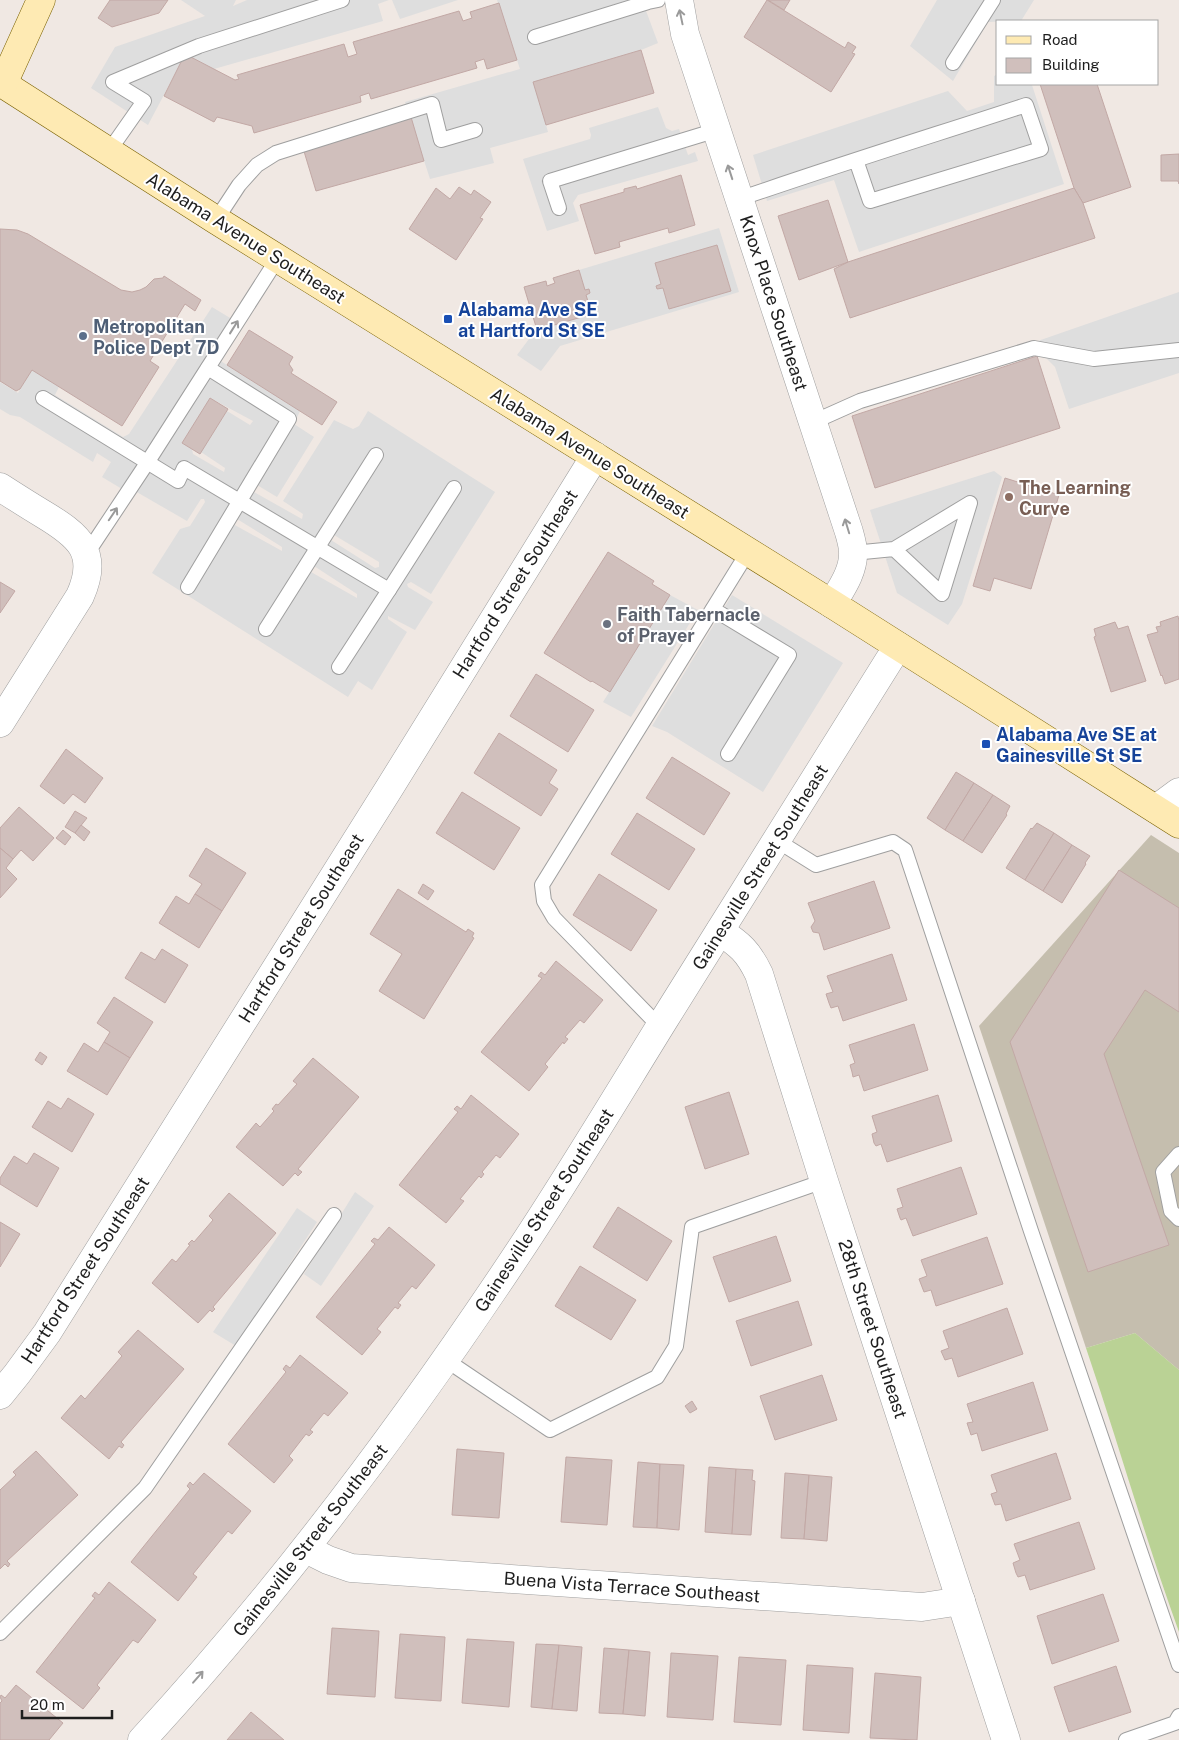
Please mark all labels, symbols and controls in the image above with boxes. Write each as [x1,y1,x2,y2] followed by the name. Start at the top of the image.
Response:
[676,10,686,26] one-way arrow
[996,20,1159,85] legend
[1042,31,1078,48] text: Road
[1042,56,1100,73] text: Building
[725,164,735,180] one-way arrow
[143,168,349,308] street label: Alabama Avenue Southeast
[736,212,812,394] street label: Knox Place Southeast
[458,299,605,341] place label: Alabama Ave SE at Hartford St SE
[442,313,454,325] marker: Alabama Ave SE at Hartford St SE
[93,316,219,358] place label: Metropolitan Police Dept 7D
[229,320,239,334] one-way arrow
[77,330,89,342] marker: Metropolitan Police Dept 7D
[487,383,693,523] street label: Alabama Avenue Southeast
[1019,477,1131,519] place label: The Learning Curve
[448,486,582,682] street label: Hartford Street Southeast
[1003,491,1015,503] marker: The Learning Curve
[108,507,118,521] one-way arrow
[842,518,852,534] one-way arrow
[617,604,760,646] place label: Faith Tabernacle of Prayer
[601,618,613,630] marker: Faith Tabernacle of Prayer
[996,724,1157,766] place label: Alabama Ave SE at Gainesville St SE
[980,738,992,750] marker: Alabama Ave SE at Gainesville St SE
[688,760,832,974] street label: Gainesville Street Southeast
[234,830,368,1026] street label: Hartford Street Southeast
[470,1104,618,1316] street label: Gainesville Street Southeast
[17,1173,153,1367] street label: Hartford Street Southeast
[834,1237,912,1421] street label: 28th Street Southeast
[228,1440,392,1640] street label: Gainesville Street Southeast
[503,1568,761,1606] street label: Buena Vista Terrace Southeast
[192,1671,204,1684] one-way arrow
[22,1688,112,1720] scale bar
[30,1696,65,1713] text: 20 m

